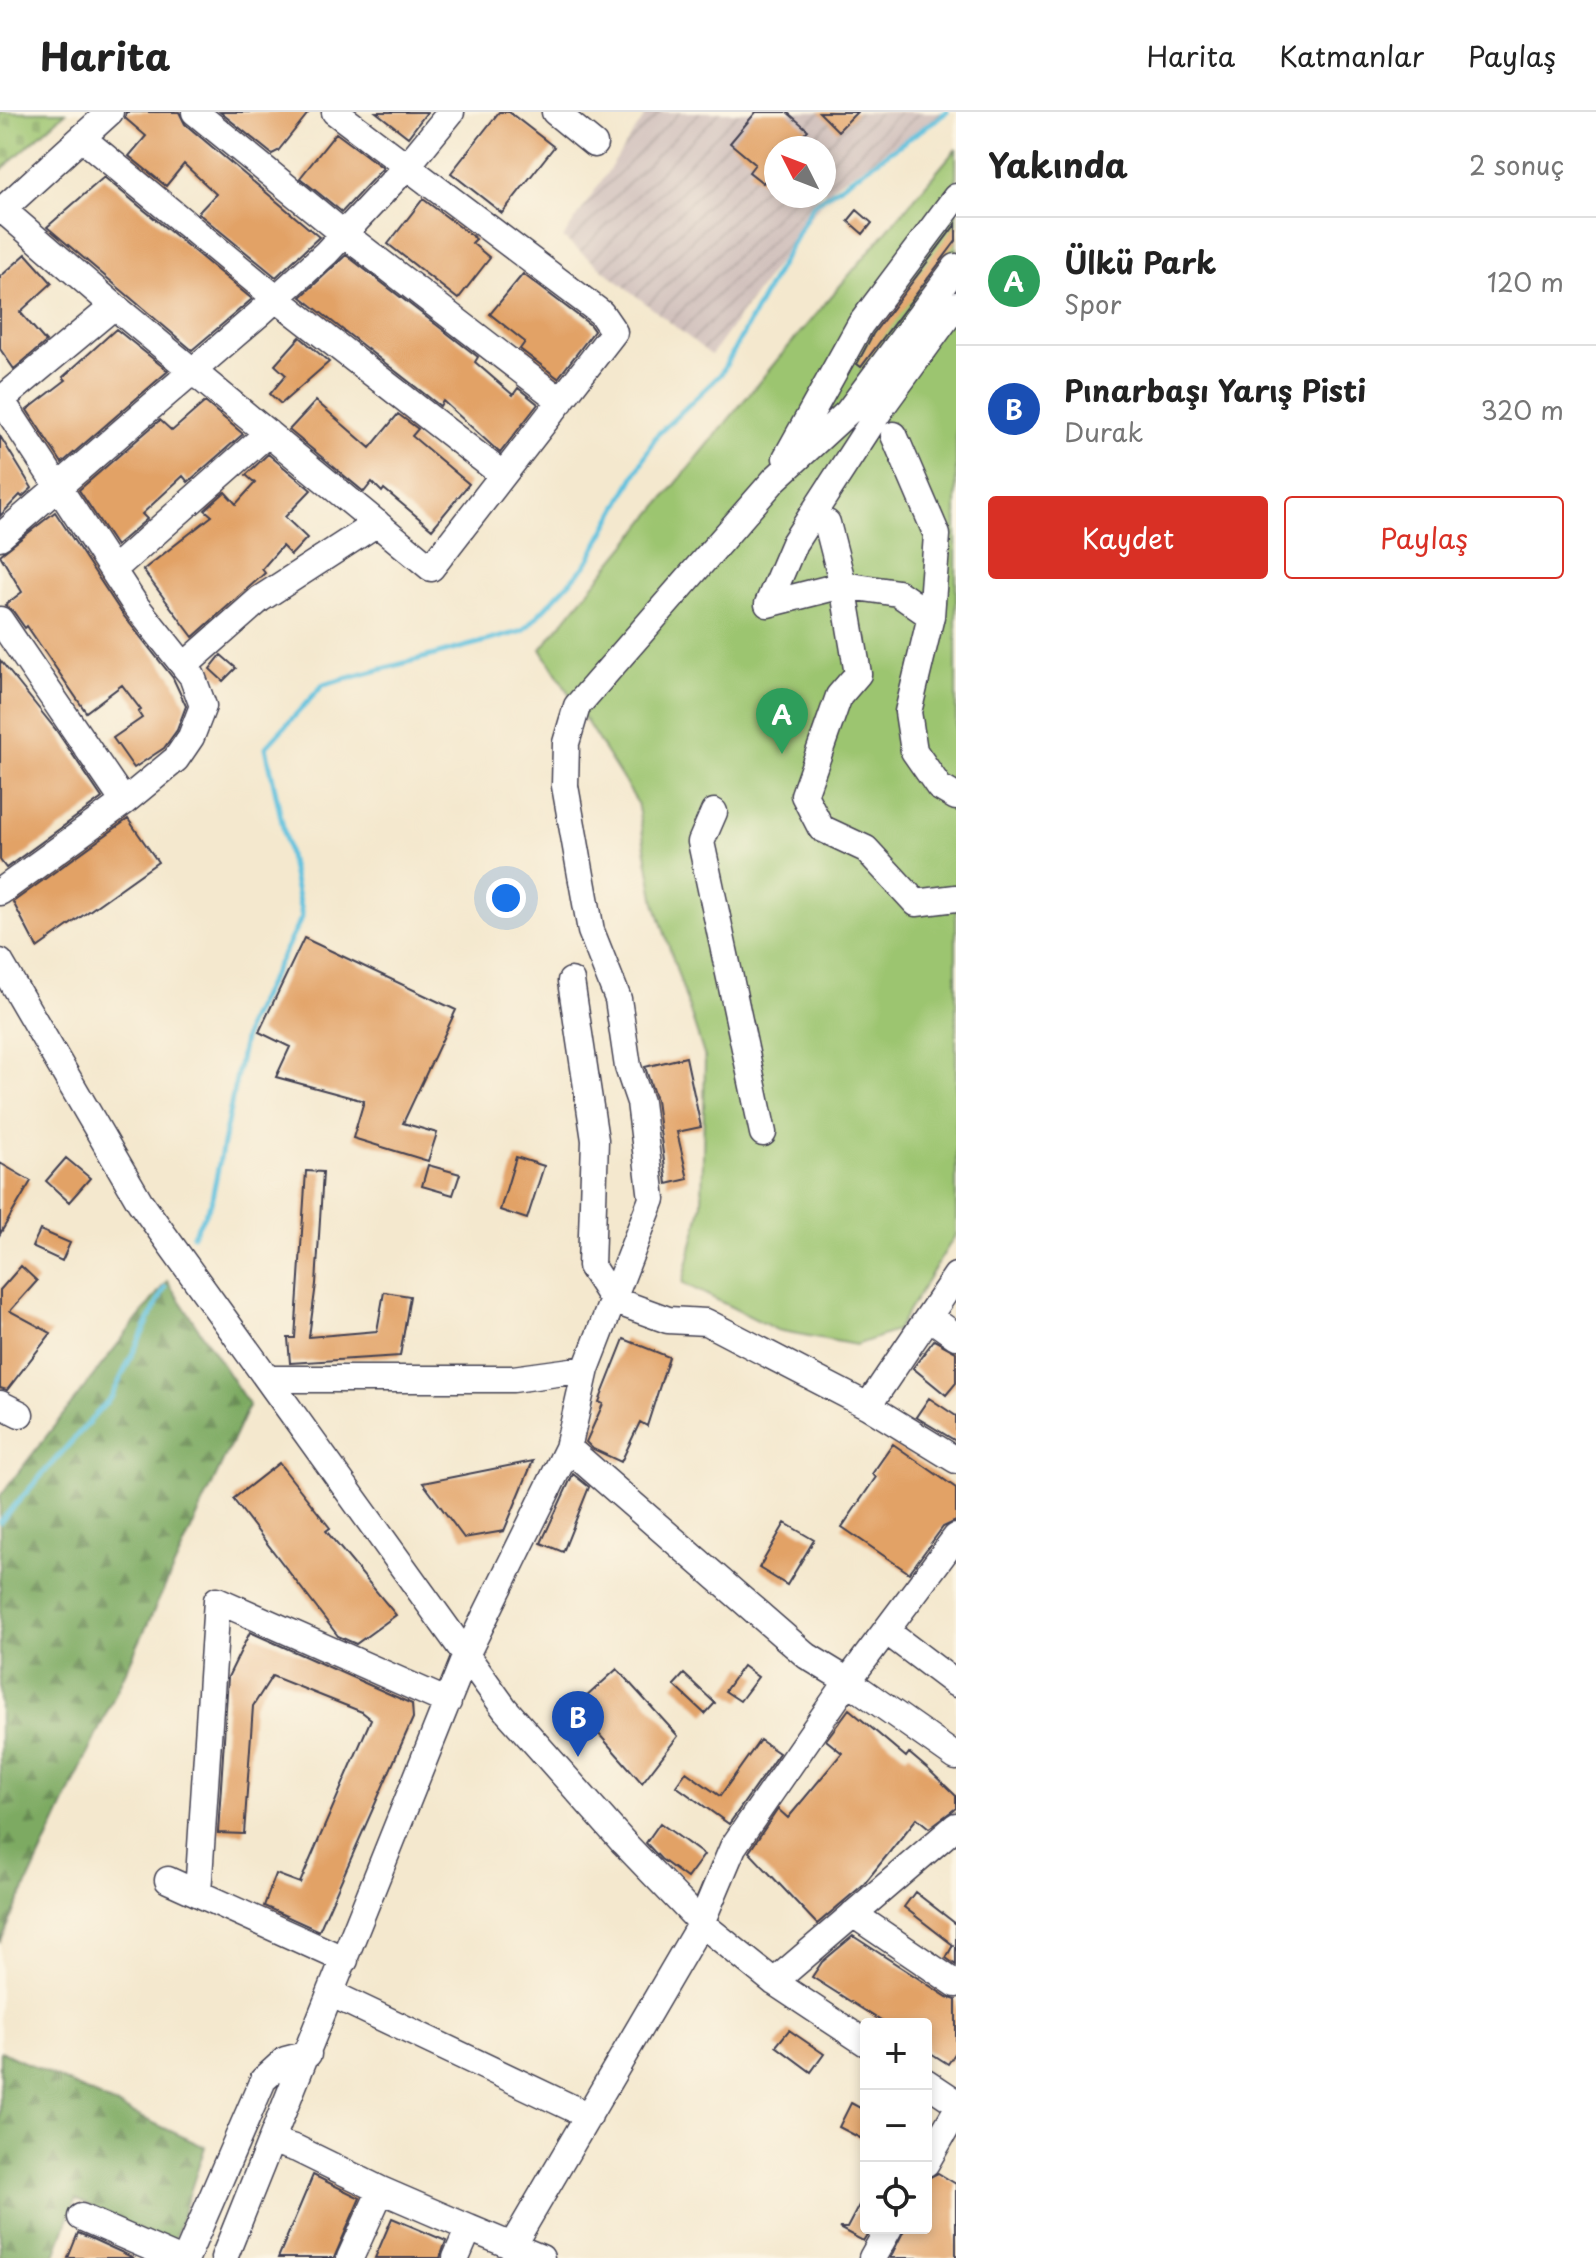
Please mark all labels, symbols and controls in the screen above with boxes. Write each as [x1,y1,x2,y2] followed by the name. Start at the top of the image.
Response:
[40,27,171,84] text: Harita
[1146,34,1235,77] text: Harita
[1279,34,1424,77] text: Katmanlar
[1468,34,1556,77] text: Paylaş
[764,136,836,208] north arrow
[988,138,1128,190] text: Yakında
[1469,145,1564,184] text: 2 sonuç
[1064,239,1216,284] text: Ülkü Park
[1004,262,1024,301] text: A
[1487,262,1564,301] text: 120 m
[1064,284,1121,323] text: Spor
[1064,367,1366,412] text: Pınarbaşı Yarış Pisti
[1005,390,1023,429] text: B
[1480,390,1564,429] text: 320 m
[1064,412,1143,451] text: Durak
[988,496,1268,579] button: Kaydet
[1284,496,1564,579] button: Paylaş
[756,688,808,754] pin: A
[486,878,526,918] your location
[552,1691,604,1757] pin: B
[860,2018,932,2234] map controls
[860,2018,932,2090] button: +
[860,2090,932,2162] button: −
[860,2162,932,2234] button: locate

